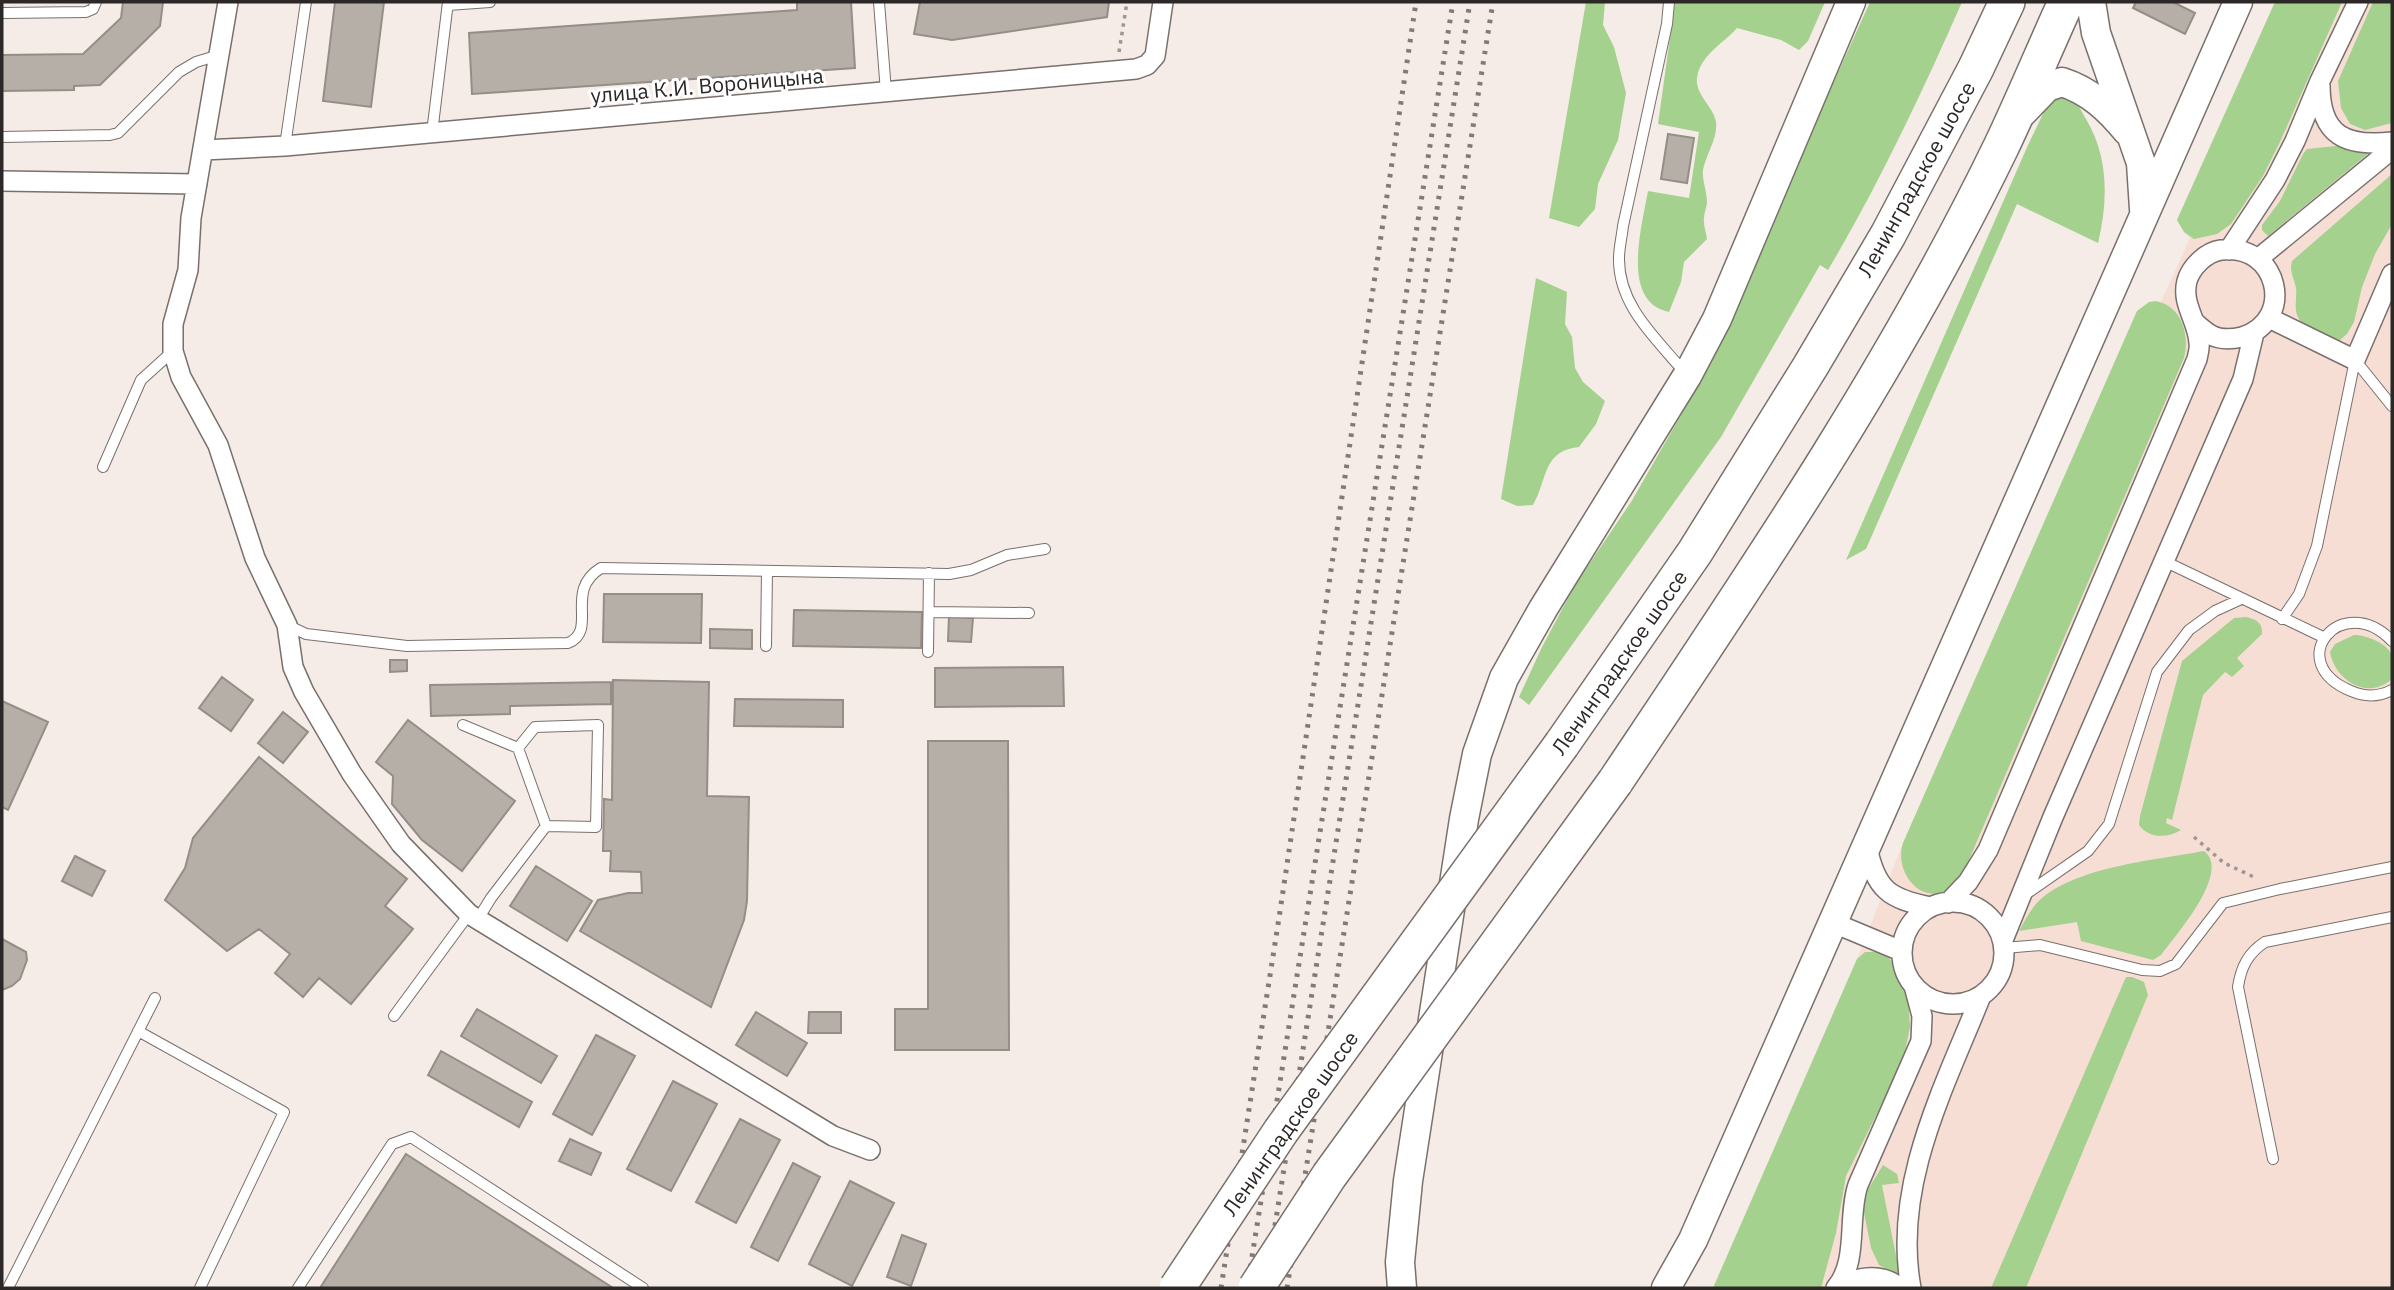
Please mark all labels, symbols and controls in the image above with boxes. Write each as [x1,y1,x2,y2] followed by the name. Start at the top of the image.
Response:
[589,61,825,109] street label: улица К.И. Вороницына
[1851,76,1981,282] street label: Ленинградское шоссе
[1545,564,1693,760] street label: Ленинградское шоссе
[1216,1025,1364,1221] street label: Ленинградское шоссе

